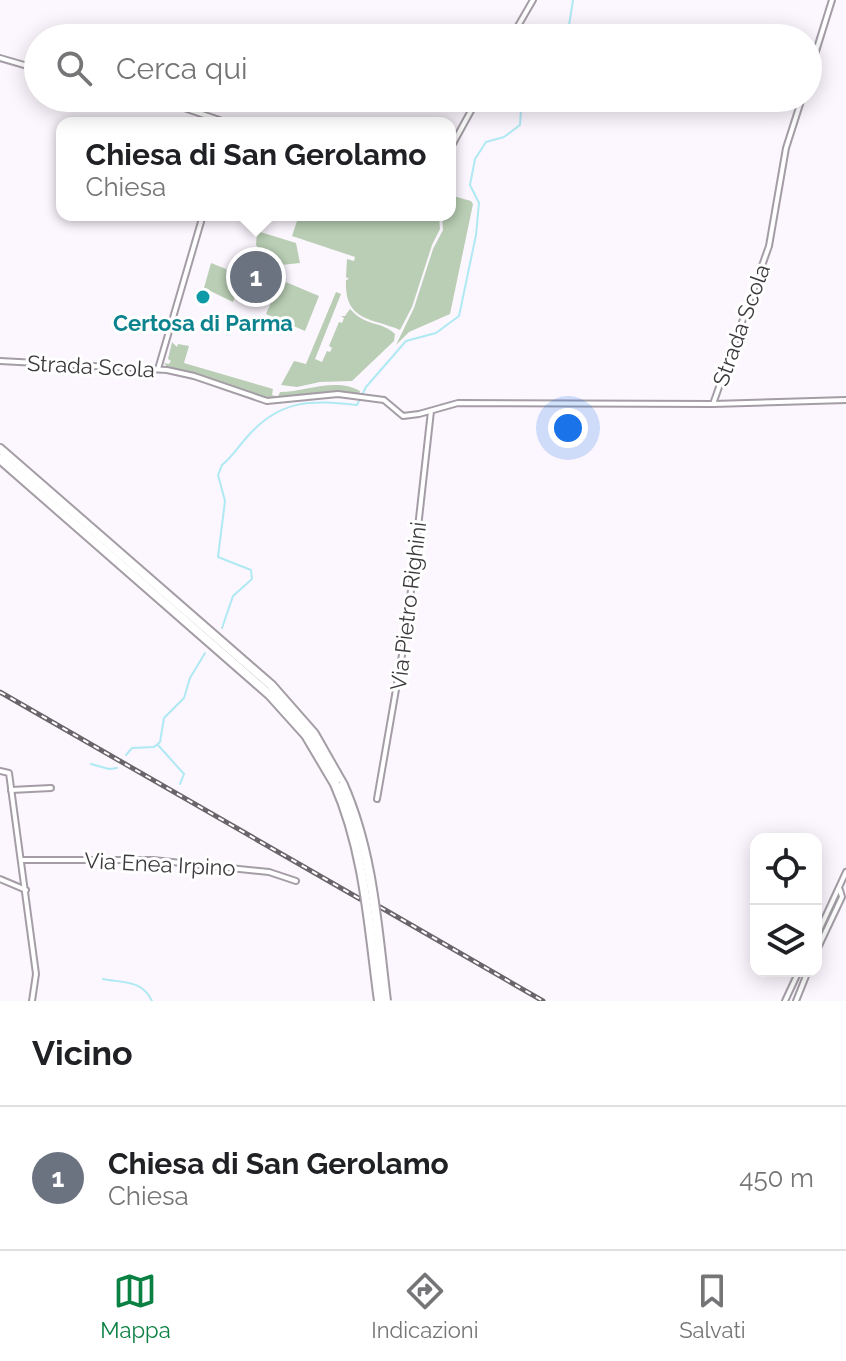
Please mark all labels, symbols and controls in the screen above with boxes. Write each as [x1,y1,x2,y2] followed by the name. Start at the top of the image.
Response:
[24,24,822,112] search box
[52,46,96,90] icon: search
[116,51,248,86] text: Cerca qui
[56,117,456,221] popup
[86,137,426,172] text: Chiesa di San Gerolamo
[86,172,166,202] text: Chiesa
[230,247,282,307] pin: 1
[707,260,775,390] street label: Strada Scola
[194,288,212,306] marker: Certosa di Parma
[113,310,293,336] place label: Certosa di Parma
[26,350,156,382] street label: Strada Scola
[548,408,588,448] your location
[385,520,431,692] street label: Via Pietro Righini
[750,833,822,977] map controls
[750,833,822,905] button: locate
[84,847,236,881] street label: Via Enea Irpino
[750,905,822,977] button: layers
[32,1033,133,1073] text: Vicino
[108,1146,449,1181] text: Chiesa di San Gerolamo
[52,1163,64,1193] text: 1
[739,1163,814,1193] text: 450 m
[108,1181,189,1211] text: Chiesa
[100,1269,171,1343] tab: Mappa
[371,1269,478,1343] tab: Indicazioni
[679,1269,746,1343] tab: Salvati

